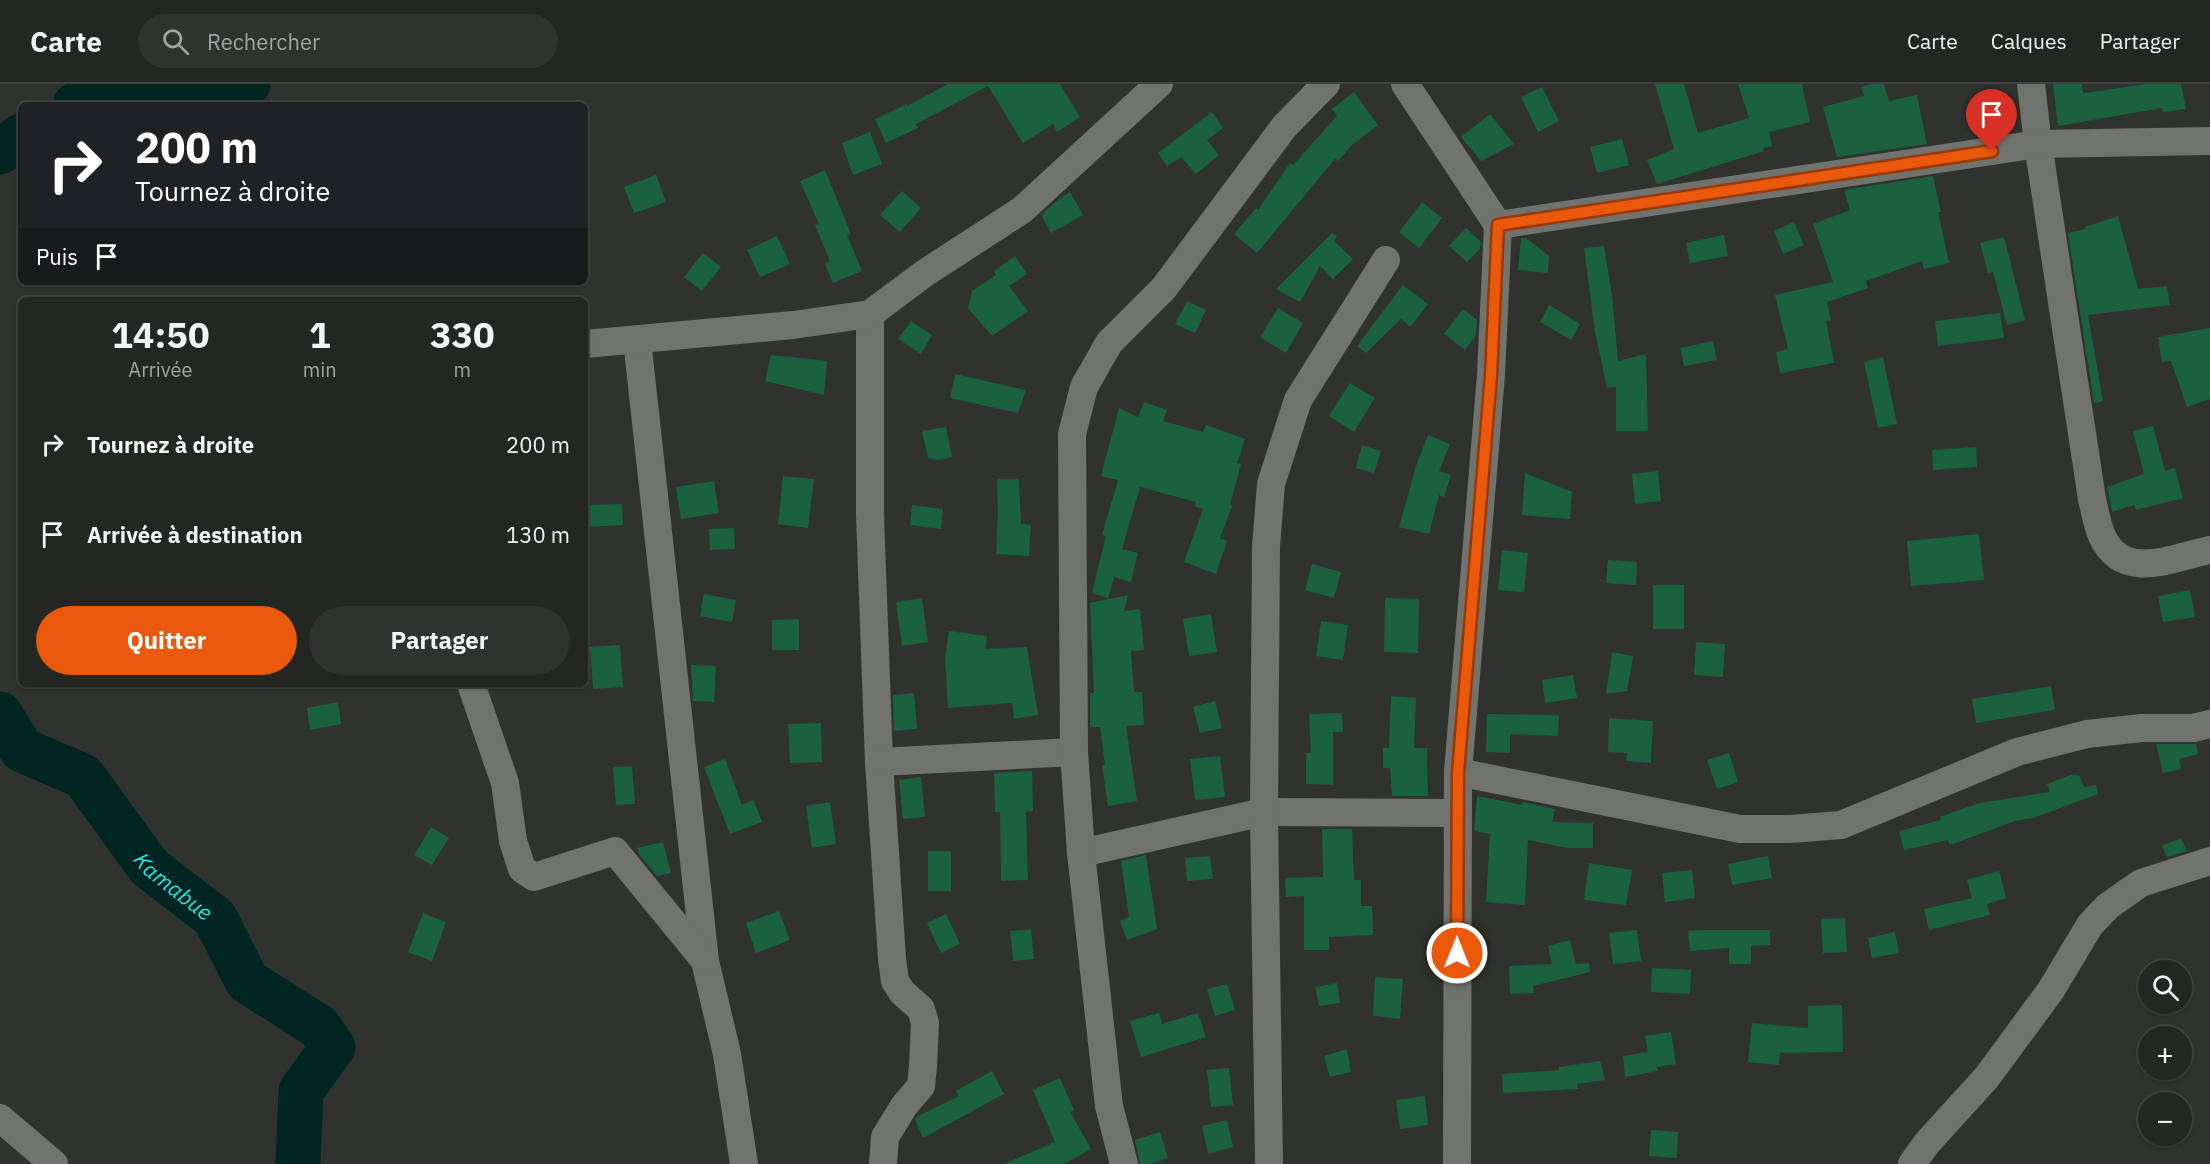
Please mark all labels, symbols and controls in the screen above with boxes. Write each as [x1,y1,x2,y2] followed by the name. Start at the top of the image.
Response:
[138,14,558,68] search box
[30,23,102,60] text: Carte
[159,25,192,58] icon: search
[207,27,320,56] text: Rechercher
[1907,27,1958,55] text: Carte
[1991,27,2067,55] text: Calques
[2100,27,2180,55] text: Partager
[1966,89,2017,151] pin
[1975,98,2008,131] icon: arrive
[135,120,258,175] text: 200 m
[36,126,114,204] icon: right
[135,173,330,208] text: Tournez à droite
[90,240,123,273] icon: arrive
[36,242,78,271] text: Puis
[111,311,210,358] text: 14:50
[309,311,331,358] text: 1
[430,311,495,358] text: 330
[128,356,192,383] text: Arrivée
[303,356,337,383] text: min
[454,356,471,383] text: m
[36,428,69,461] icon: right
[87,430,254,459] text: Tournez à droite
[506,430,570,459] text: 200 m
[36,518,69,551] icon: arrive
[87,520,303,549] text: Arrivée à destination
[506,520,570,549] text: 130 m
[36,606,297,675] button: Quitter
[309,606,570,675] button: Partager
[128,846,219,926] water label: Kamabue
[1425,921,1489,985] position arrow
[2138,960,2192,1146] map controls
[2138,960,2192,1014] button: search
[2138,1026,2192,1080] button: +
[2138,1092,2192,1146] button: −

